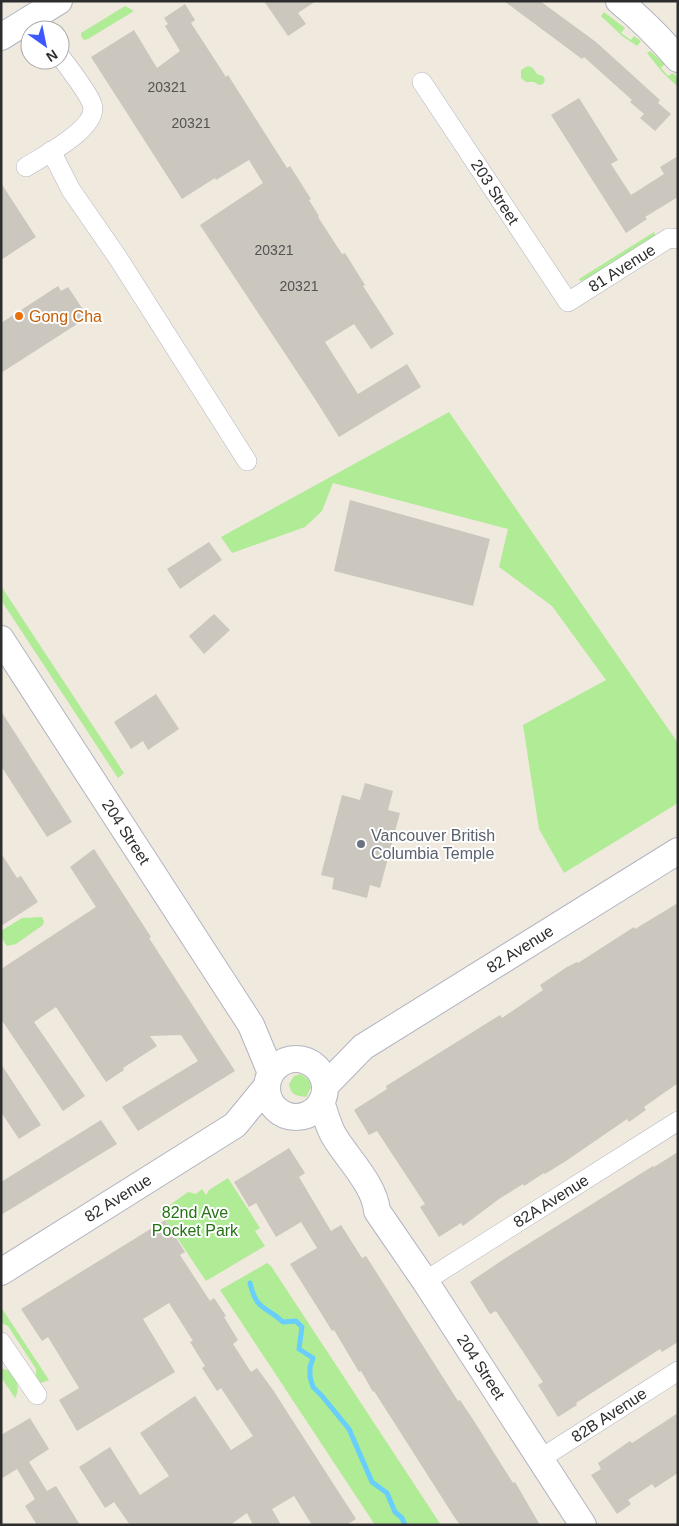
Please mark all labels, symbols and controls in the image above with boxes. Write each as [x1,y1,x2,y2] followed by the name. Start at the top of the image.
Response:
[20,20,70,70] north arrow
[43,46,61,65] text: N
[148,79,187,95] house number: 20321
[172,115,211,131] house number: 20321
[468,156,523,228] street label: 203 Street
[586,241,659,295] street label: 81 Avenue
[255,242,294,258] house number: 20321
[280,278,319,294] house number: 20321
[29,308,102,325] place label: Gong Cha
[13,310,25,322] marker: Gong Cha
[99,796,154,868] street label: 204 Street
[371,827,495,862] place label: Vancouver British Columbia Temple
[355,838,367,850] marker: Vancouver British Columbia Temple
[484,922,557,976] street label: 82 Avenue
[82,1171,155,1225] street label: 82 Avenue
[510,1171,592,1231] street label: 82A Avenue
[152,1204,239,1239] park label: 82nd Ave Pocket Park
[454,1331,509,1403] street label: 204 Street
[568,1384,650,1446] street label: 82B Avenue

